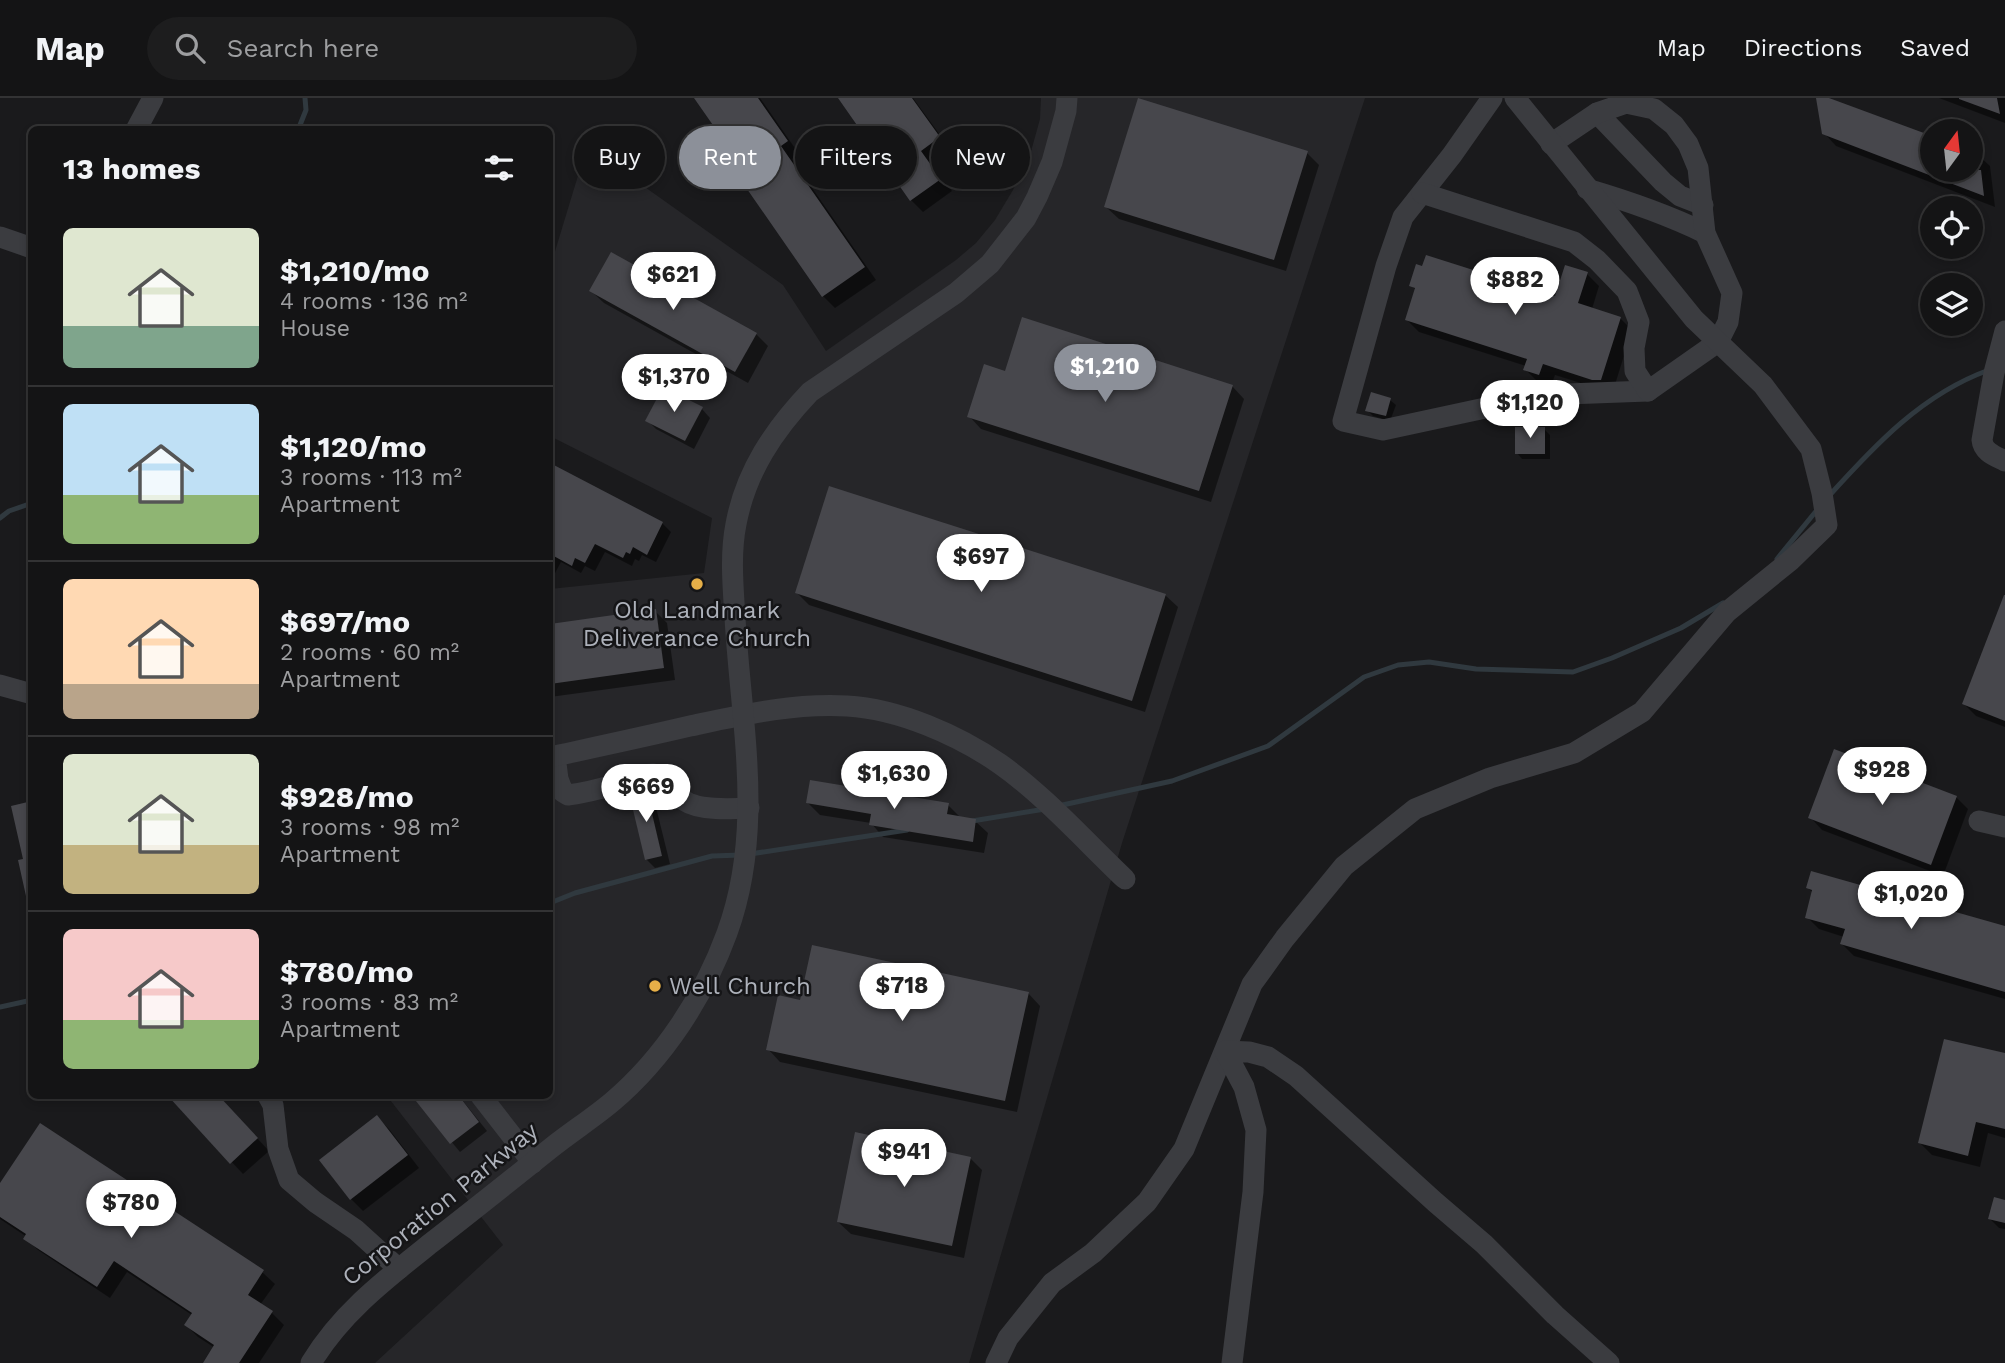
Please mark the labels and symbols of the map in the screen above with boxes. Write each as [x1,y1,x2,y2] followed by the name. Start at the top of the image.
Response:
[1920,119,1983,182] north arrow
[632,252,714,312] pin: $621
[1474,258,1556,317] pin: $882
[1048,344,1162,404] pin: $1,210
[617,354,731,414] pin: $1,370
[1473,380,1587,440] pin: $1,120
[940,534,1022,594] pin: $697
[689,576,705,592] marker: Old Landmark Deliverance Church
[583,596,811,652] place label: Old Landmark Deliverance Church
[1841,748,1923,807] pin: $928
[837,752,951,811] pin: $1,630
[605,764,687,824] pin: $669
[1854,872,1968,931] pin: $1,020
[861,964,943,1023] pin: $718
[669,972,811,1000] place label: Well Church
[647,978,663,994] marker: Well Church
[337,1116,544,1291] street label: Corporation Parkway
[863,1130,945,1189] pin: $941
[90,1180,172,1240] pin: $780

